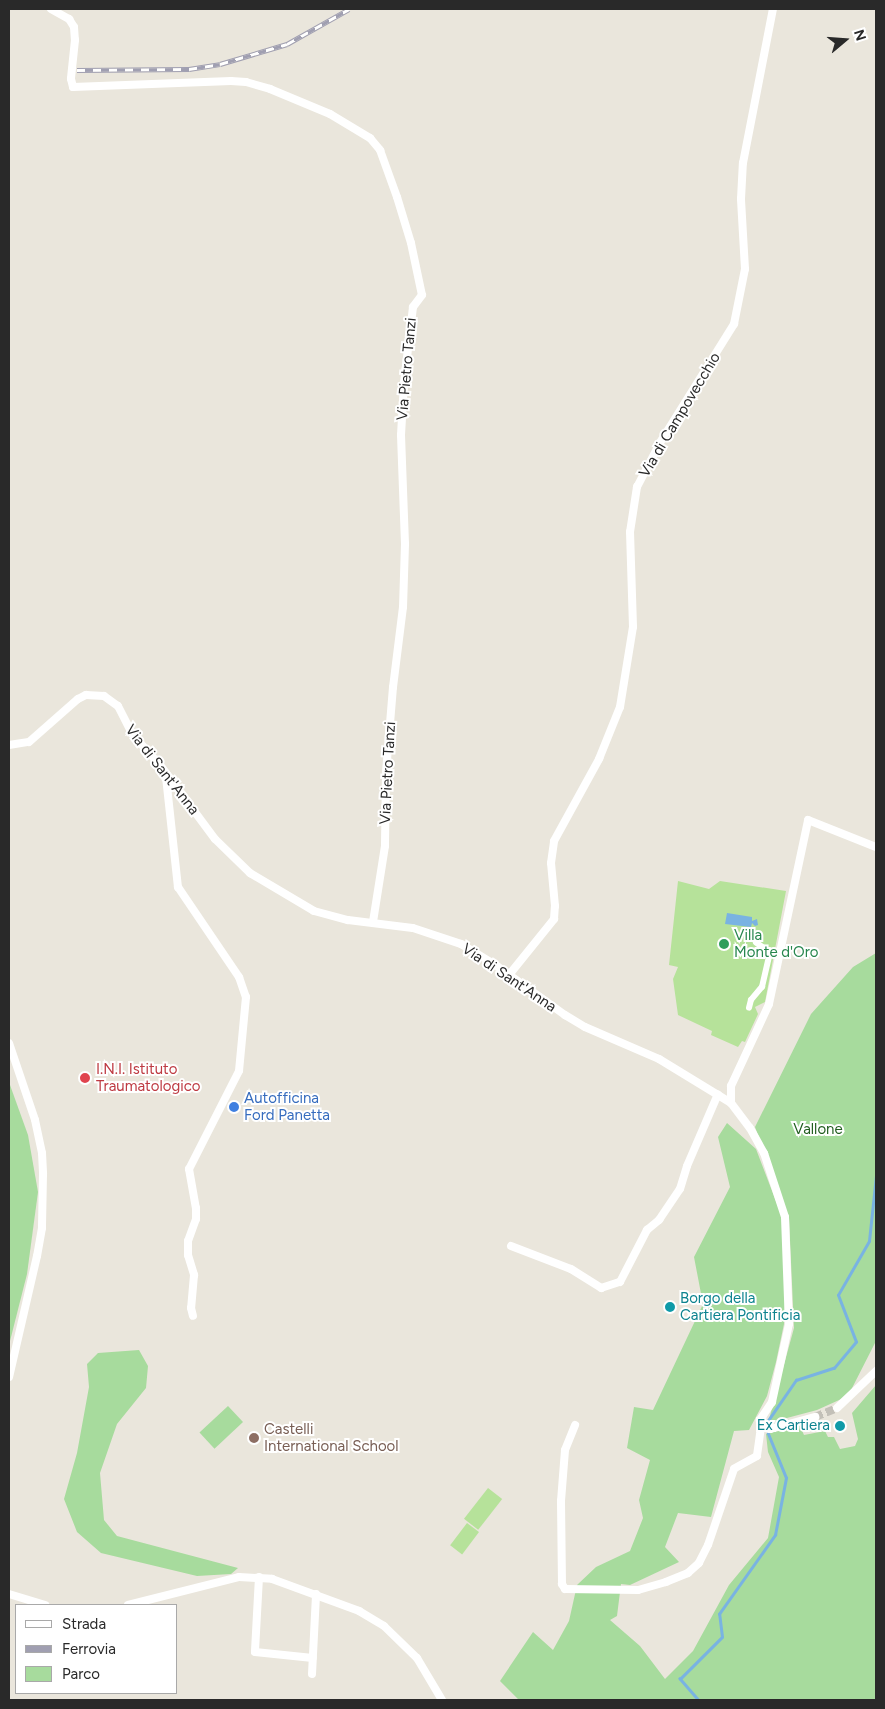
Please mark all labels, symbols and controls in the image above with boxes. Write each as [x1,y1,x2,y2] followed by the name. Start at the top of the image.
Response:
[820,15,870,65] north arrow
[850,27,869,43] text: N
[394,317,420,421] street label: Via Pietro Tanzi
[636,349,724,481] street label: Via di Campovecchio
[121,721,203,819] street label: Via di Sant'Anna
[376,721,400,825] street label: Via Pietro Tanzi
[734,926,818,961] place label: Villa Monte d'Oro
[718,938,730,950] marker: Villa Monte d'Oro
[459,940,559,1016] street label: Via di Sant'Anna
[96,1060,201,1095] place label: I.N.I. Istituto Traumatologico
[78,1071,92,1085] marker: I.N.I. Istituto Traumatologico
[244,1089,330,1124] place label: Autofficina Ford Panetta
[228,1101,240,1113] marker: Autofficina Ford Panetta
[793,1121,843,1139] park label: Vallone
[680,1289,800,1324] place label: Borgo della Cartiera Pontificia
[664,1301,676,1313] marker: Borgo della Cartiera Pontificia
[757,1417,830,1435] place label: Ex Cartiera
[264,1420,399,1455] place label: Castelli International School
[834,1420,846,1432] marker: Ex Cartiera
[248,1432,260,1444] marker: Castelli International School
[15,1604,178,1694] legend
[62,1615,106,1633] text: Strada
[62,1640,116,1658] text: Ferrovia
[62,1665,100,1683] text: Parco

